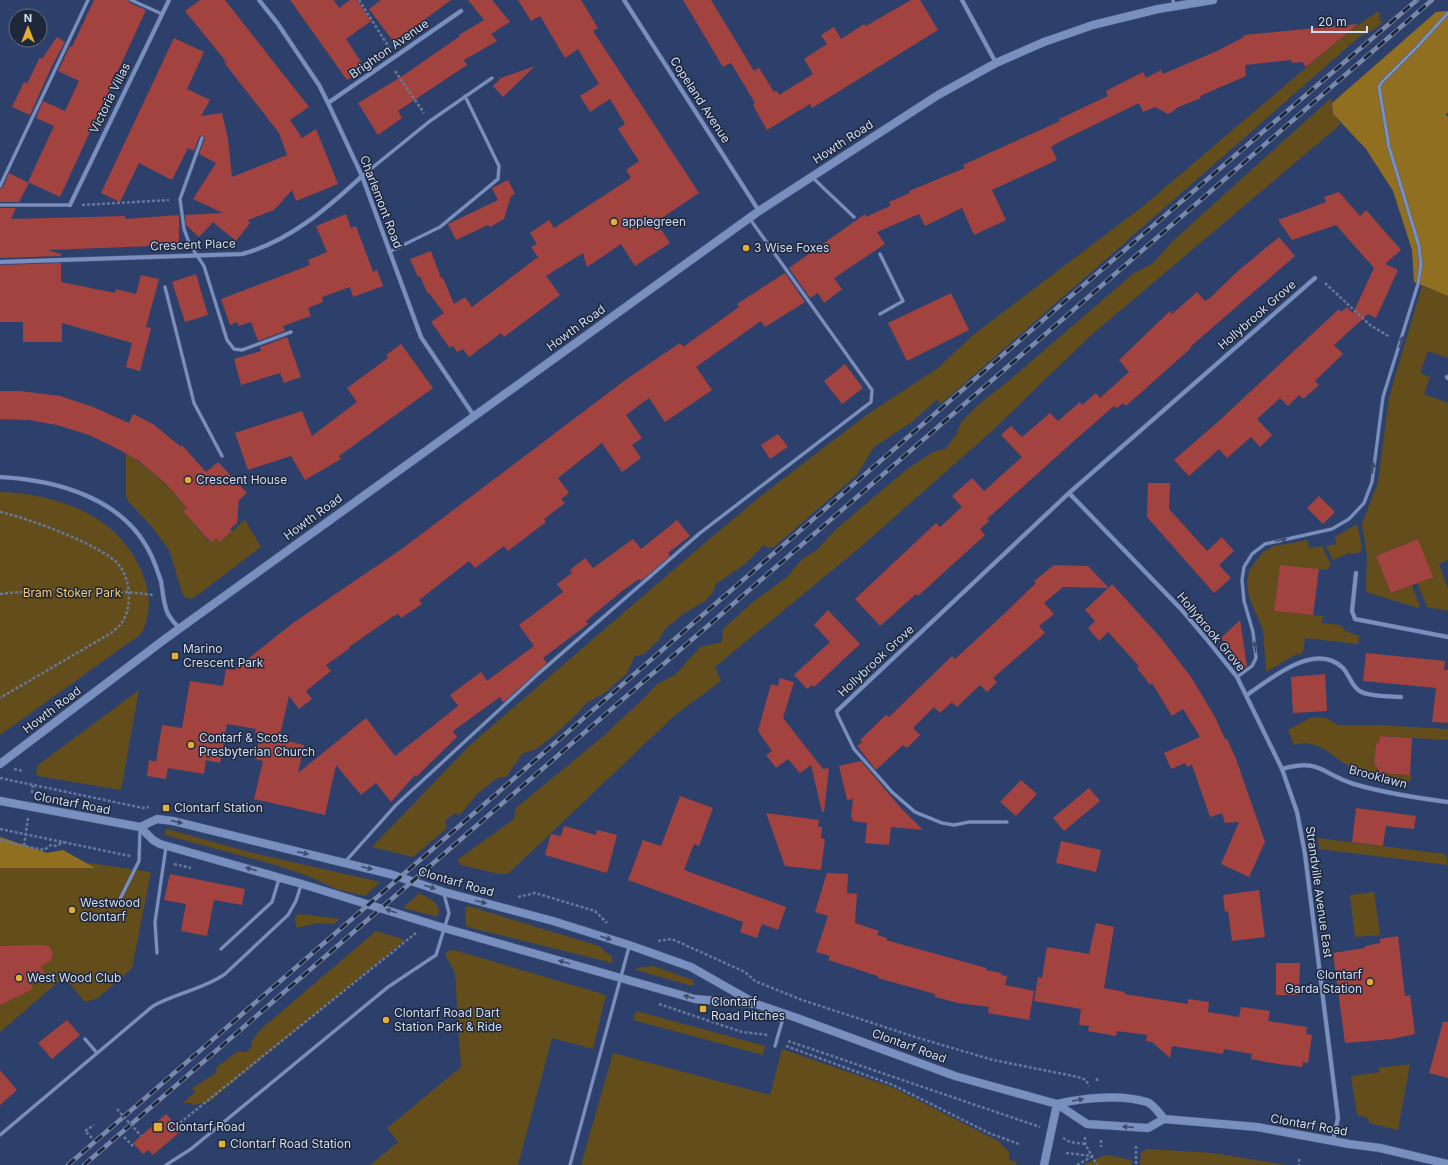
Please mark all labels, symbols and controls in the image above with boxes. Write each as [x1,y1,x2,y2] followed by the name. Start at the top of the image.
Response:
[8,8,48,48] north arrow
[1312,8,1367,34] scale bar
[24,11,32,25] text: N
[1318,14,1347,29] text: 20 m
[346,16,431,82] street label: Brighton Avenue
[667,54,734,146] street label: Copeland Avenue
[86,60,133,136] street label: Victoria Villas
[810,116,876,167] street label: Howth Road
[357,153,406,250] street label: Charlemont Road
[622,214,686,229] place label: applegreen
[609,217,619,227] marker: applegreen
[150,236,236,253] street label: Crescent Place
[754,240,829,255] place label: 3 Wise Foxes
[741,243,751,253] marker: 3 Wise Foxes
[1215,277,1299,353] street label: Hollybrook Grove
[543,301,608,354] street label: Howth Road
[1398,335,1404,347] one-way arrow
[1370,462,1377,474] one-way arrow
[196,472,287,487] place label: Crescent House
[183,475,193,485] marker: Crescent House
[280,490,345,543] street label: Howth Road
[1275,537,1287,543] one-way arrow
[23,585,122,600] park label: Bram Stoker Park
[1174,589,1249,674] street label: Hollybrook Grove
[835,622,917,700] street label: Hollybrook Grove
[183,641,264,670] place label: Marino Crescent Park
[1252,641,1258,653] one-way arrow
[170,651,180,661] marker: Marino Crescent Park
[20,683,84,736] street label: Howth Road
[199,730,315,759] place label: Contarf & Scots Presbyterian Church
[186,740,196,750] marker: Contarf & Scots Presbyterian Church
[1347,762,1409,791] street label: Brooklawn
[32,788,112,817] street label: Clontarf Road
[174,800,263,815] place label: Clontarf Station
[161,803,171,813] marker: Clontarf Station
[170,820,183,826] one-way arrow
[1303,825,1336,959] street label: Strandville Avenue East
[297,850,309,856] one-way arrow
[417,864,496,900] street label: Clontarf Road
[245,866,257,872] one-way arrow
[361,866,373,872] one-way arrow
[424,884,436,890] one-way arrow
[80,895,140,924] place label: Westwood Clontarf
[476,899,488,905] one-way arrow
[67,905,77,915] marker: Westwood Clontarf
[385,908,397,914] one-way arrow
[601,935,613,941] one-way arrow
[558,959,570,965] one-way arrow
[1285,967,1363,996] place label: Clontarf Garda Station
[27,970,121,985] place label: West Wood Club
[14,973,24,983] marker: West Wood Club
[1365,977,1375,987] marker: Clontarf Garda Station
[683,994,695,1000] one-way arrow
[711,994,785,1023] place label: Clontarf Road Pitches
[698,1004,708,1014] marker: Clontarf Road Pitches
[394,1005,502,1034] place label: Clontarf Road Dart Station Park & Ride
[381,1015,391,1025] marker: Clontarf Road Dart Station Park & Ride
[870,1025,948,1066] street label: Clontarf Road
[1071,1096,1084,1102] one-way arrow
[1269,1110,1349,1139] street label: Clontarf Road
[167,1119,245,1134] place label: Clontarf Road
[152,1121,164,1133] marker: Clontarf Road
[1122,1123,1134,1130] one-way arrow
[230,1136,351,1151] place label: Clontarf Road Station
[217,1139,227,1149] marker: Clontarf Road Station

